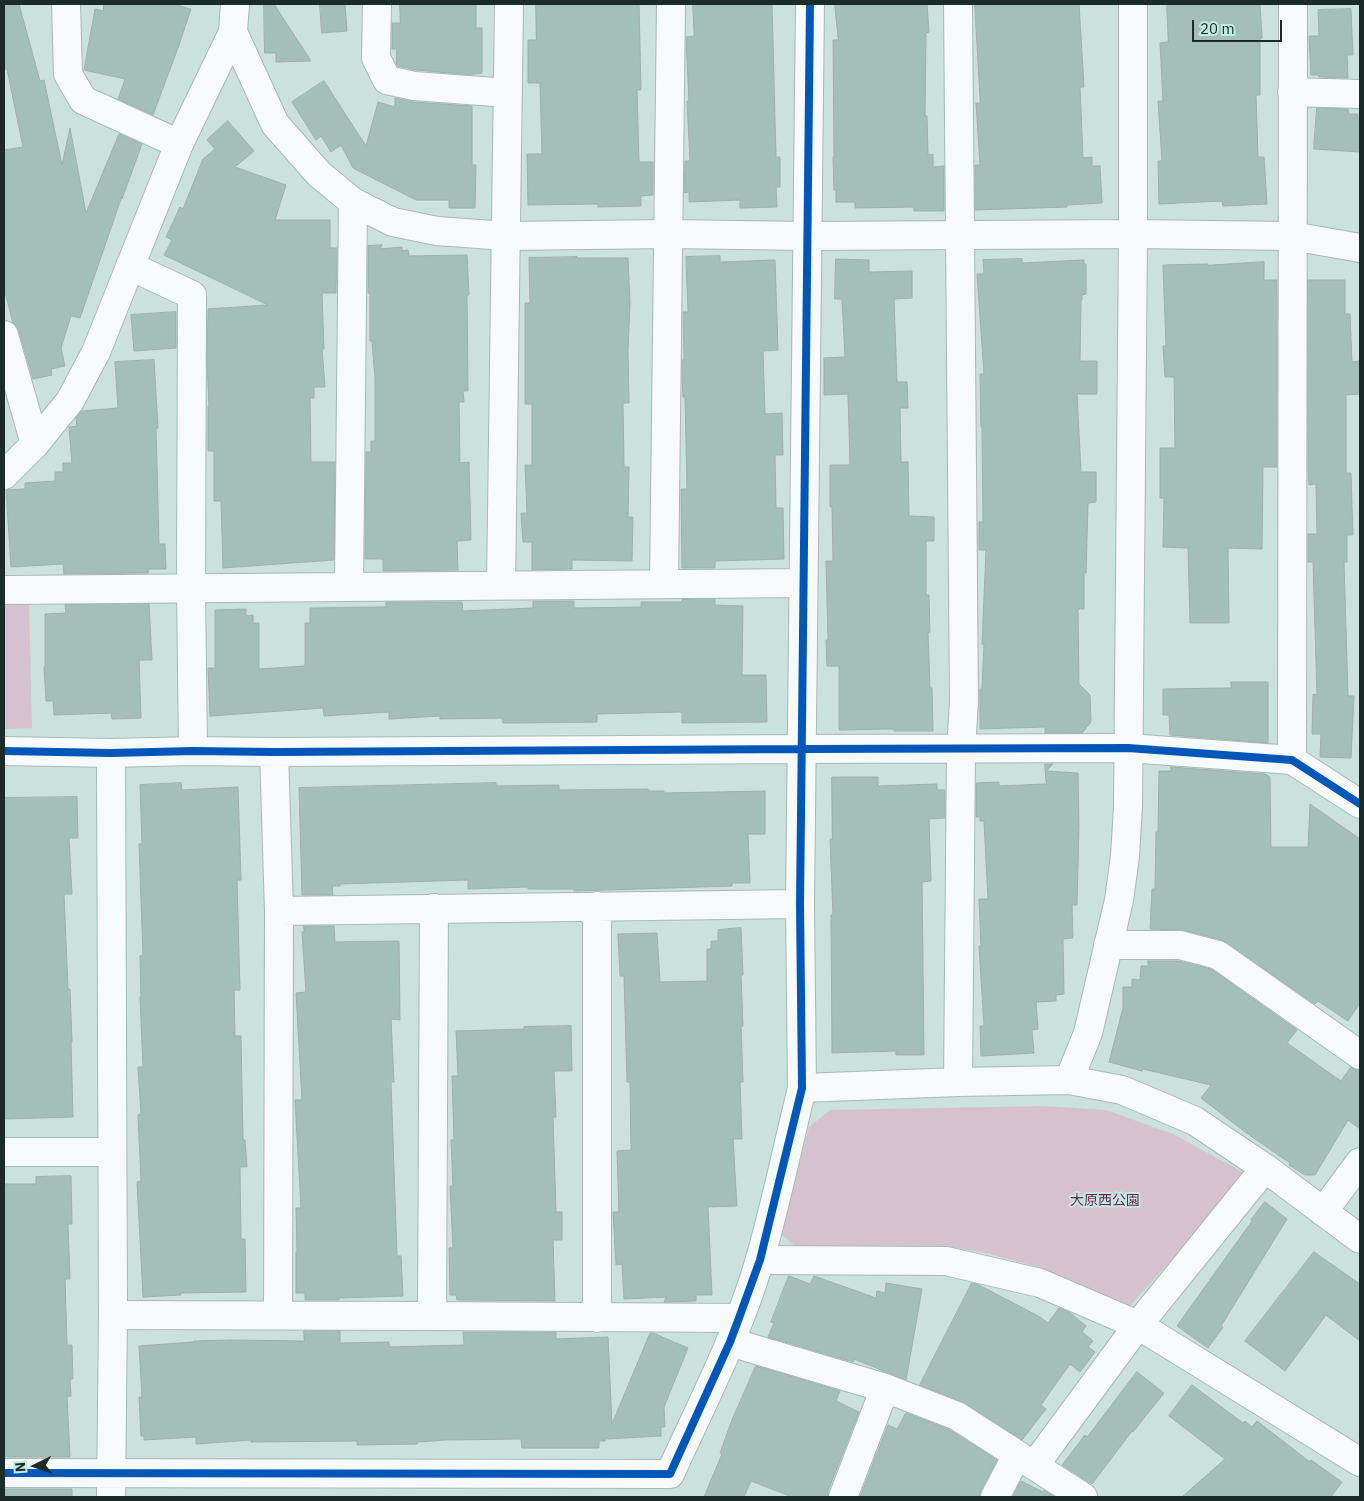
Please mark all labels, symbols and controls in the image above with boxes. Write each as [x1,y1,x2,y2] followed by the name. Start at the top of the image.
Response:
[1194,10,1284,42] scale bar
[1200,19,1235,38] text: 20 m
[1070,1193,1140,1209] park label: 大原西公園
[10,1441,60,1491] north arrow
[11,1461,29,1473] text: N

